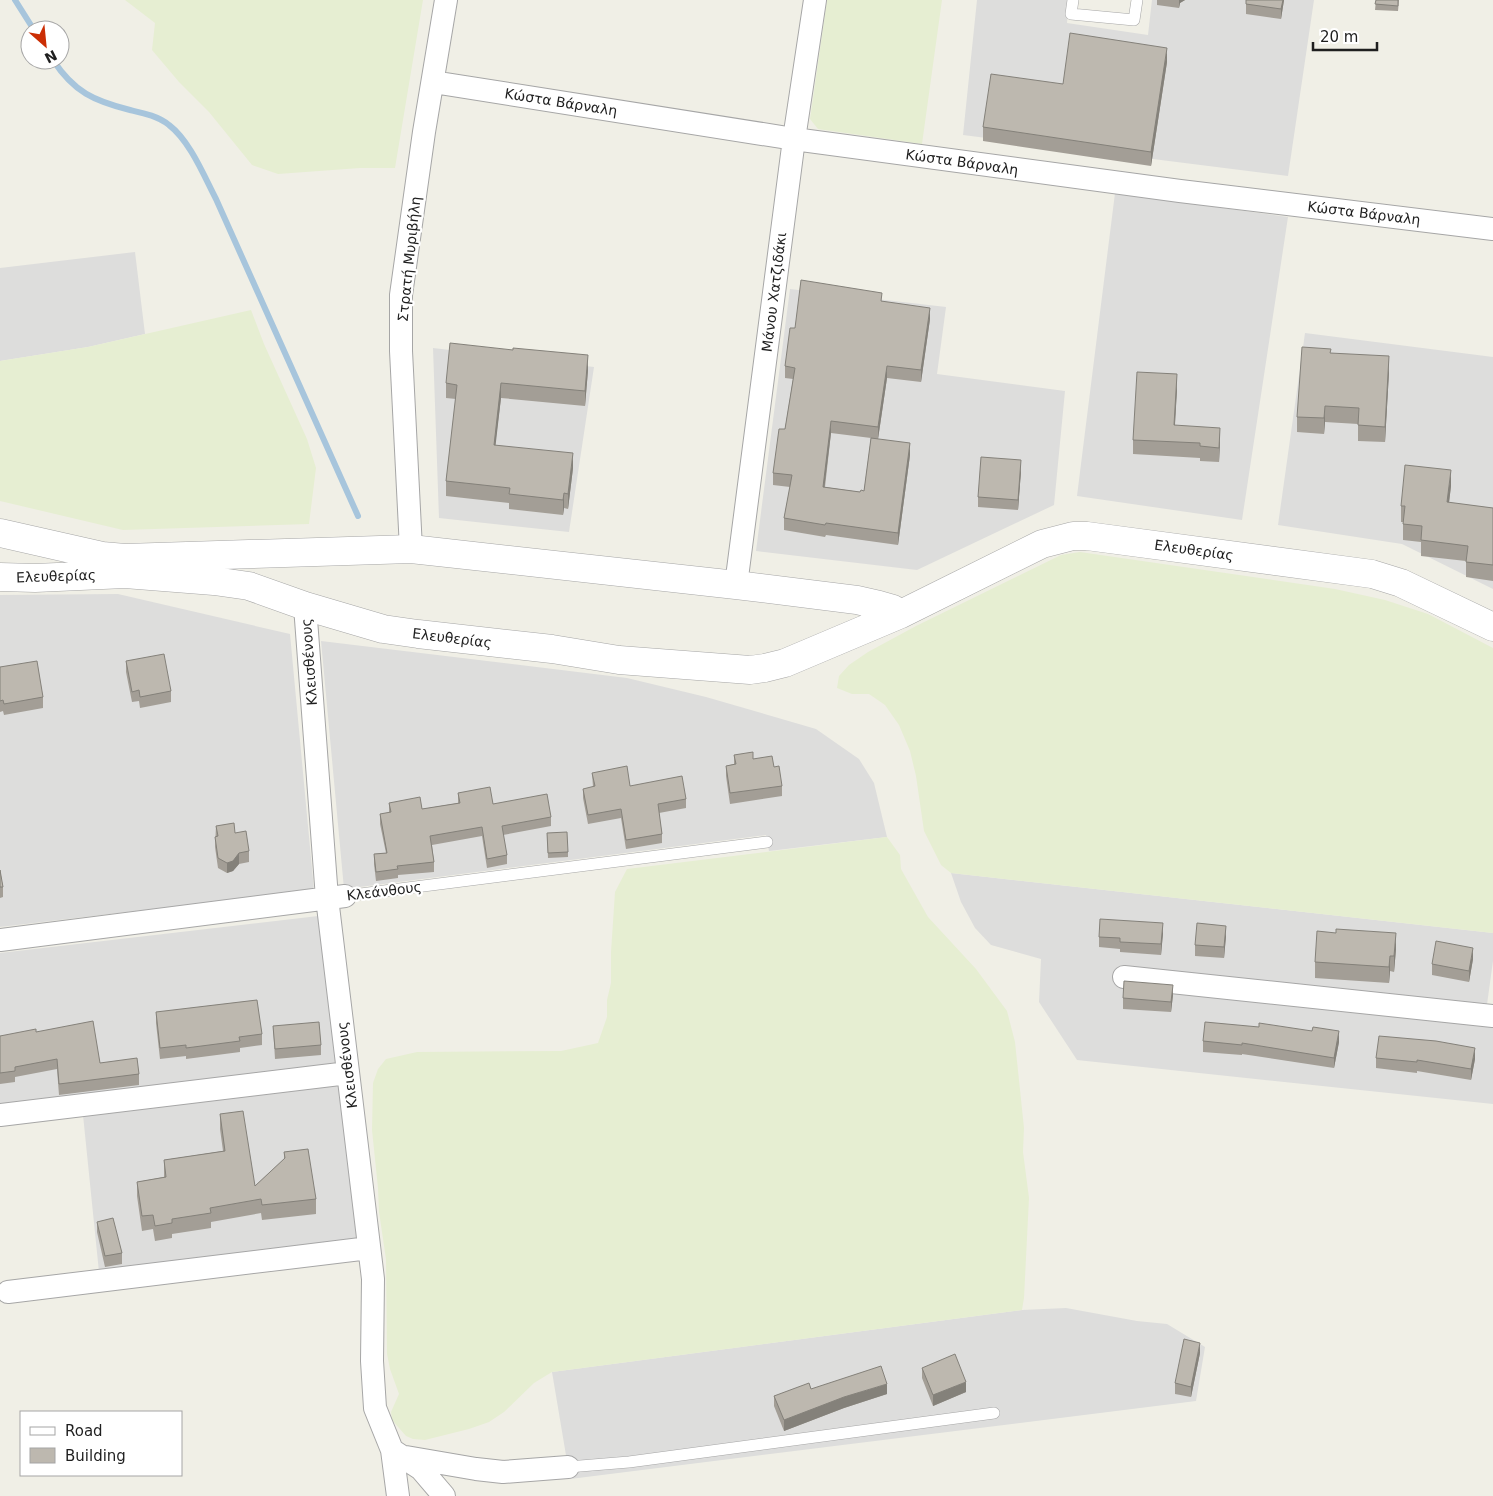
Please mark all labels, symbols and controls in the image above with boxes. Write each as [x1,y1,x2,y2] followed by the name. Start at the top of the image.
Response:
[20,20,70,70] north arrow
[1313,20,1377,52] scale bar
[1320,28,1358,46] text: 20 m
[42,47,60,66] text: N
[504,85,618,119] street label: Κώστα Βάρναλη
[905,146,1019,178] street label: Κώστα Βάρναλη
[394,196,424,322] street label: Στρατή Μυριβήλη
[1307,198,1421,228] street label: Κώστα Βάρναλη
[759,231,789,353] street label: Μάνου Χατζιδάκι
[1153,537,1235,563] street label: Ελευθερίας
[16,567,96,585] street label: Ελευθερίας
[298,618,320,706] street label: Κλεισθένους
[411,625,493,651] street label: Ελευθερίας
[346,878,422,904] street label: Κλεάνθους
[334,1021,360,1109] street label: Κλεισθένους
[20,1411,182,1476] legend
[65,1422,103,1440] text: Road
[65,1447,126,1465] text: Building

